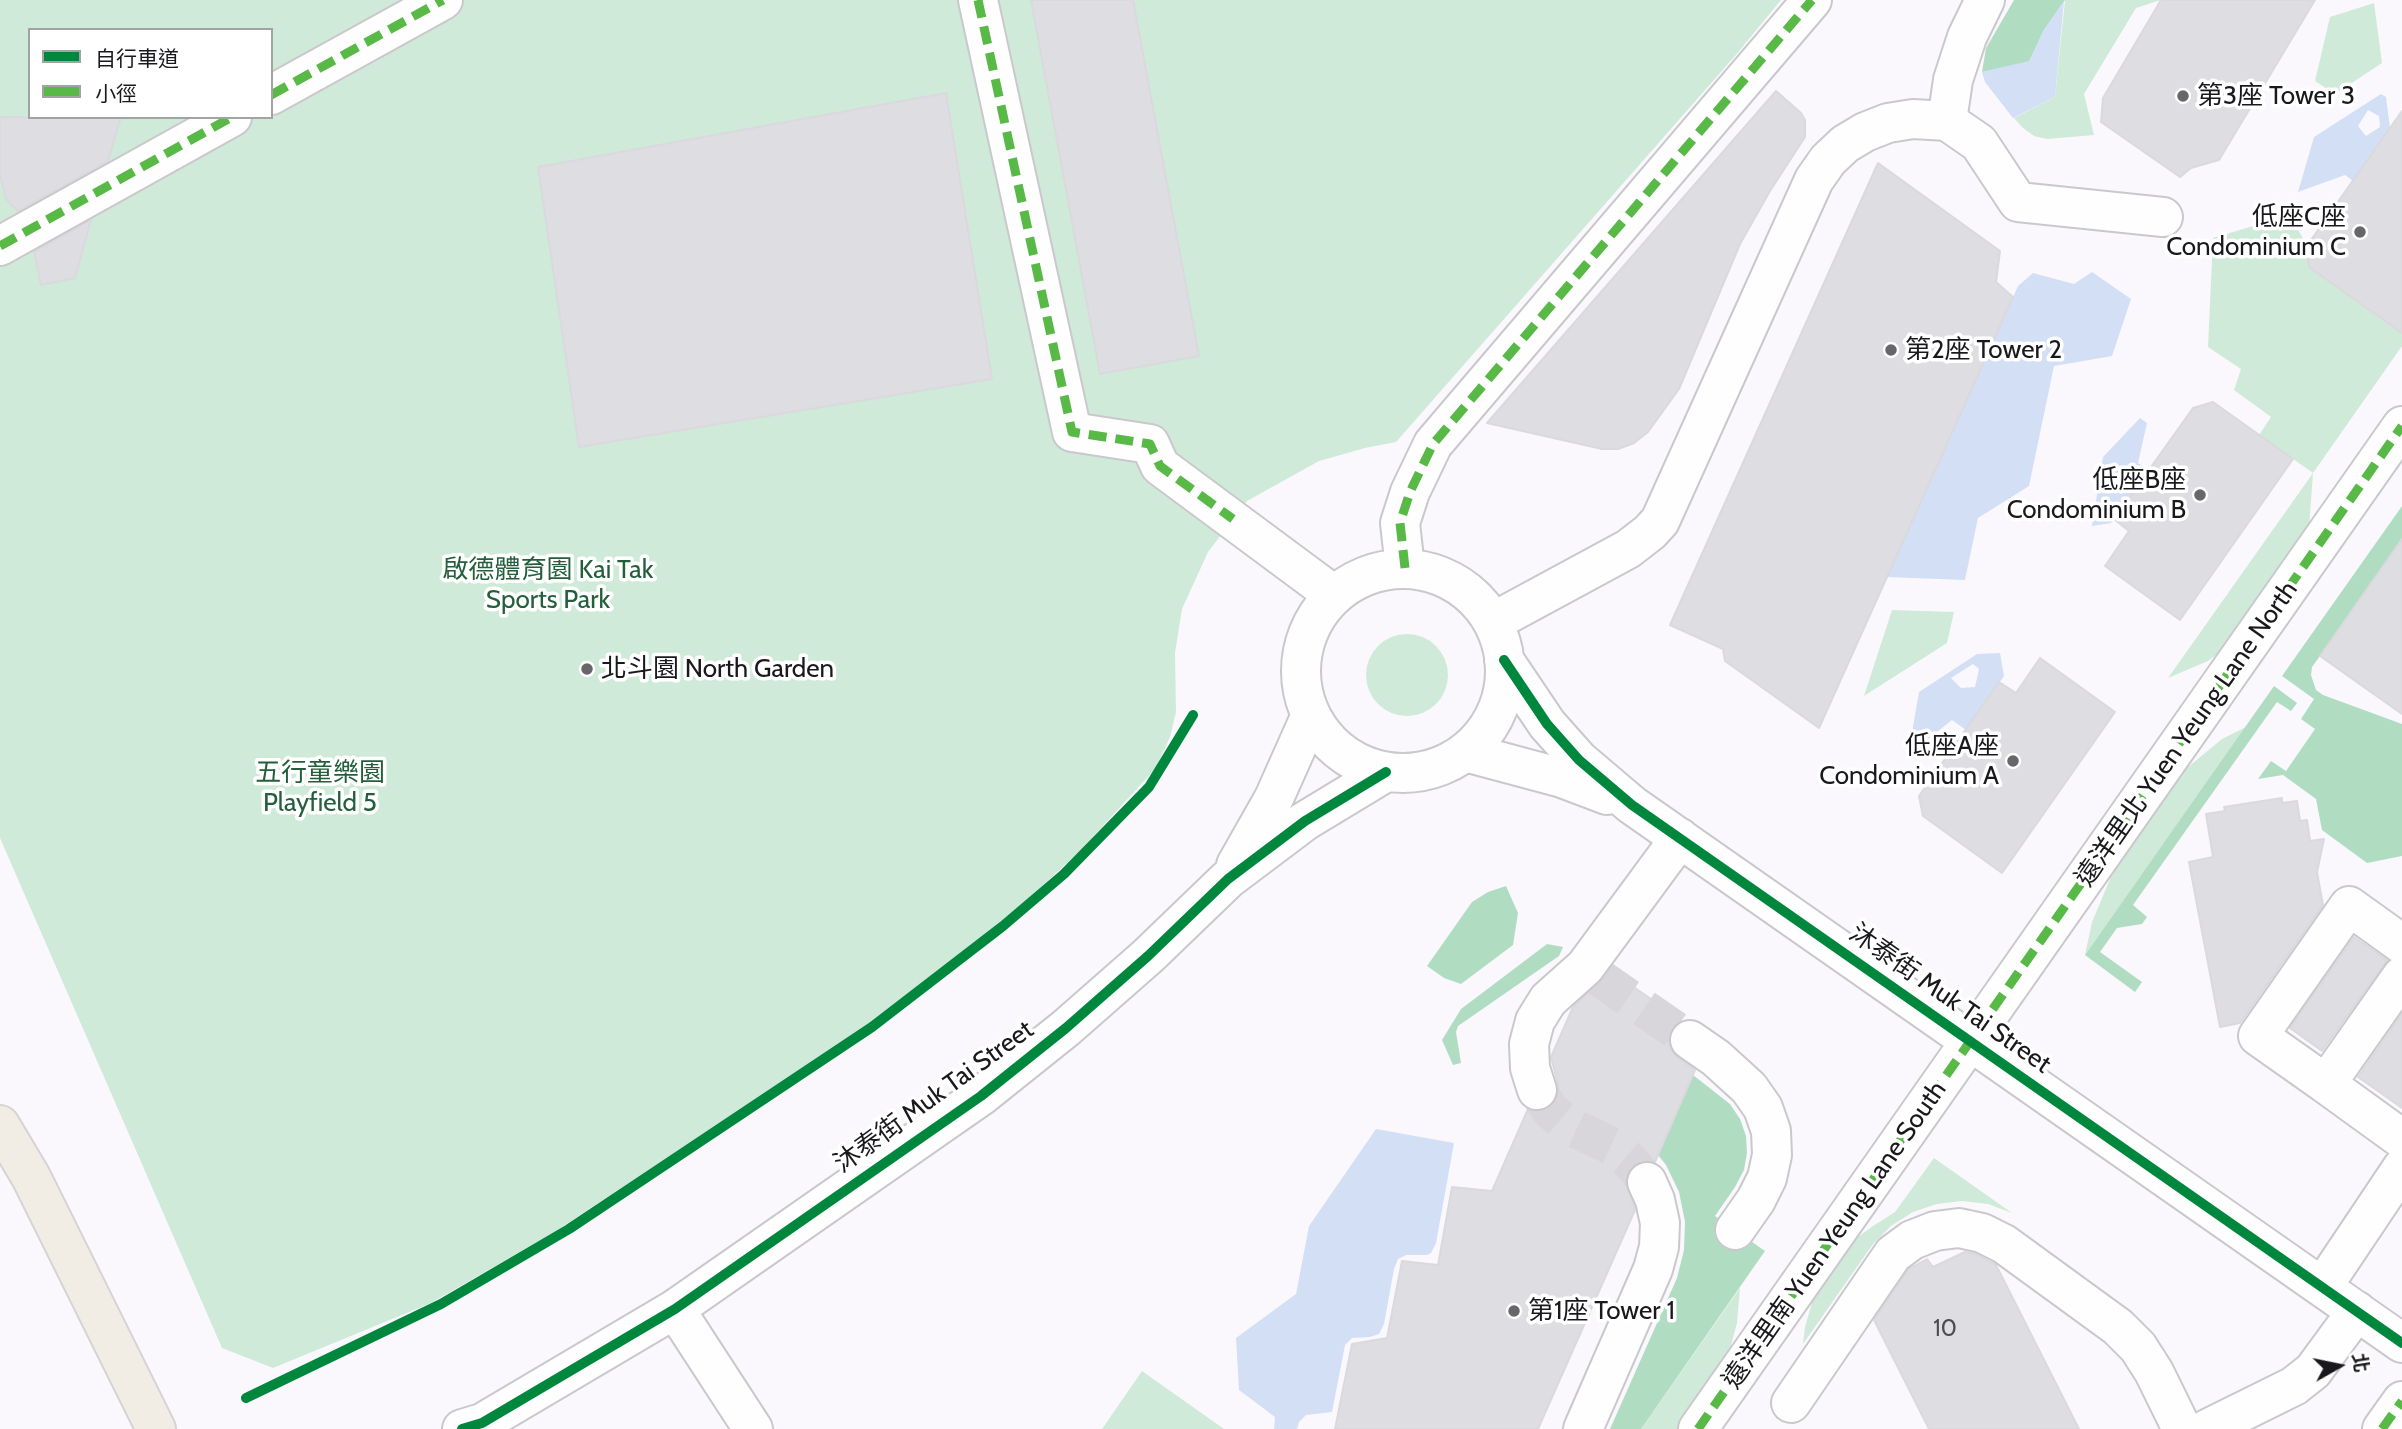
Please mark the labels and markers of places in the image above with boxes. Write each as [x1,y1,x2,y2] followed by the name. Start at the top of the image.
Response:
[2197,80,2355,112] place label: 第3座 Tower 3
[2175,88,2191,104] marker: 第3座 Tower 3
[2166,201,2346,262] place label: 低座C座 Condominium C
[2352,224,2368,240] marker: 低座C座 Condominium C
[1905,334,2062,366] place label: 第2座 Tower 2
[1883,342,1899,358] marker: 第2座 Tower 2
[2007,464,2186,526] place label: 低座B座 Condominium B
[2192,487,2208,503] marker: 低座B座 Condominium B
[601,653,834,685] place label: 北斗園 North Garden
[579,661,595,677] marker: 北斗園 North Garden
[1819,730,1999,792] place label: 低座A座 Condominium A
[2005,753,2021,769] marker: 低座A座 Condominium A
[1528,1295,1675,1327] place label: 第1座 Tower 1
[1506,1303,1522,1319] marker: 第1座 Tower 1

